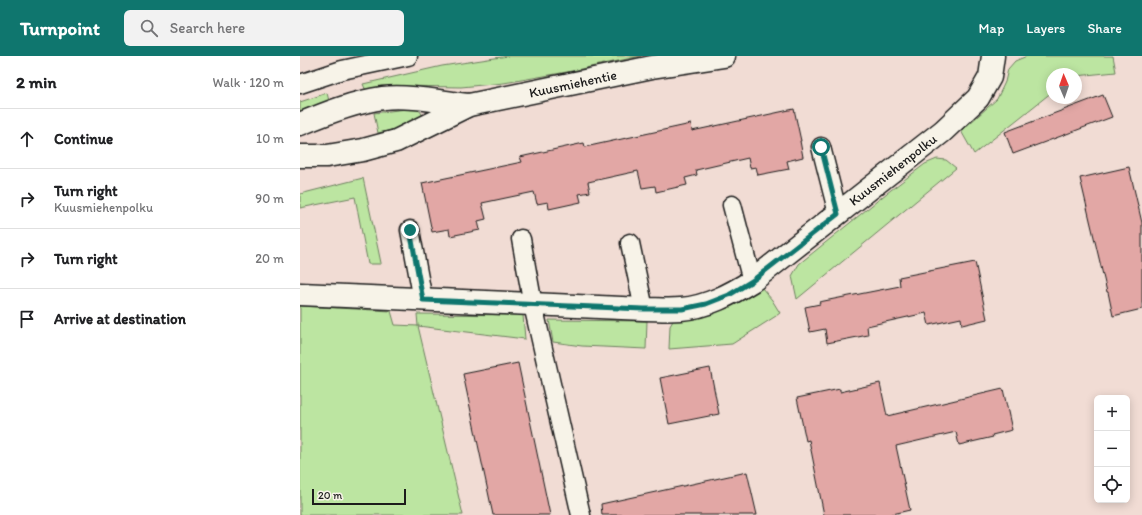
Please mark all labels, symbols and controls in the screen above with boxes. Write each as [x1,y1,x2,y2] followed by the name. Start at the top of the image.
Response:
[124,10,404,46] search box
[20,17,100,40] text: Turnpoint
[138,17,160,39] icon: search
[170,19,245,37] text: Search here
[979,20,1004,37] text: Map
[1026,20,1065,37] text: Layers
[1087,20,1122,37] text: Share
[528,66,619,102] street label: Kuusmiehentie
[1046,68,1082,104] north arrow
[16,72,56,92] text: 2 min
[213,75,284,90] text: Walk · 120 m
[16,128,38,150] icon: ahead
[54,130,113,148] text: Continue
[846,130,941,210] street label: Kuusmiehenpolku
[256,131,284,146] text: 10 m
[812,138,830,156] route start
[54,182,118,200] text: Turn right
[16,188,38,210] icon: right
[255,191,284,206] text: 90 m
[54,200,153,215] text: Kuusmiehenpolku
[401,221,419,239] route end
[16,248,38,270] icon: right
[54,250,118,268] text: Turn right
[255,251,284,266] text: 20 m
[16,308,38,330] icon: arrive
[54,310,186,328] text: Arrive at destination
[1094,395,1130,503] map controls
[1094,395,1130,431] button: +
[1094,431,1130,467] button: −
[1094,467,1130,503] button: locate
[312,487,406,506] scale bar
[318,489,342,502] text: 20 m

